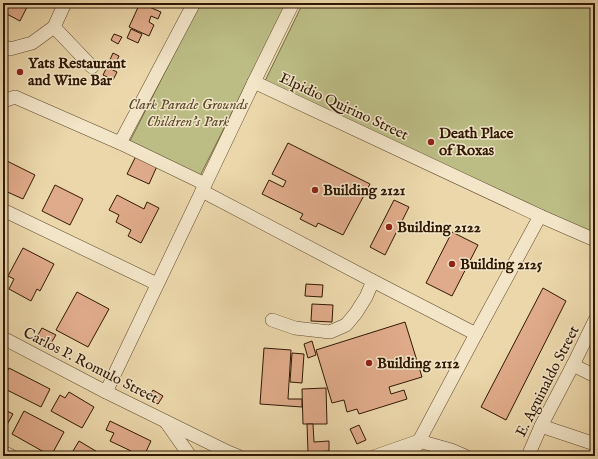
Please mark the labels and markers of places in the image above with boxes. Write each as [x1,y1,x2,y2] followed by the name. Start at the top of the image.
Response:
[28,54,127,90] place label: Yats Restaurant and Wine Bar
[15,67,25,77] marker: Yats Restaurant and Wine Bar
[439,124,514,160] place label: Death Place of Roxas
[426,137,436,147] marker: Death Place of Roxas
[323,181,406,200] place label: Building 2121
[310,185,320,195] marker: Building 2121
[397,218,481,237] place label: Building 2122
[384,222,394,232] marker: Building 2122
[460,255,543,274] place label: Building 2125
[447,259,457,269] marker: Building 2125
[377,354,459,373] place label: Building 2112
[364,358,374,368] marker: Building 2112

